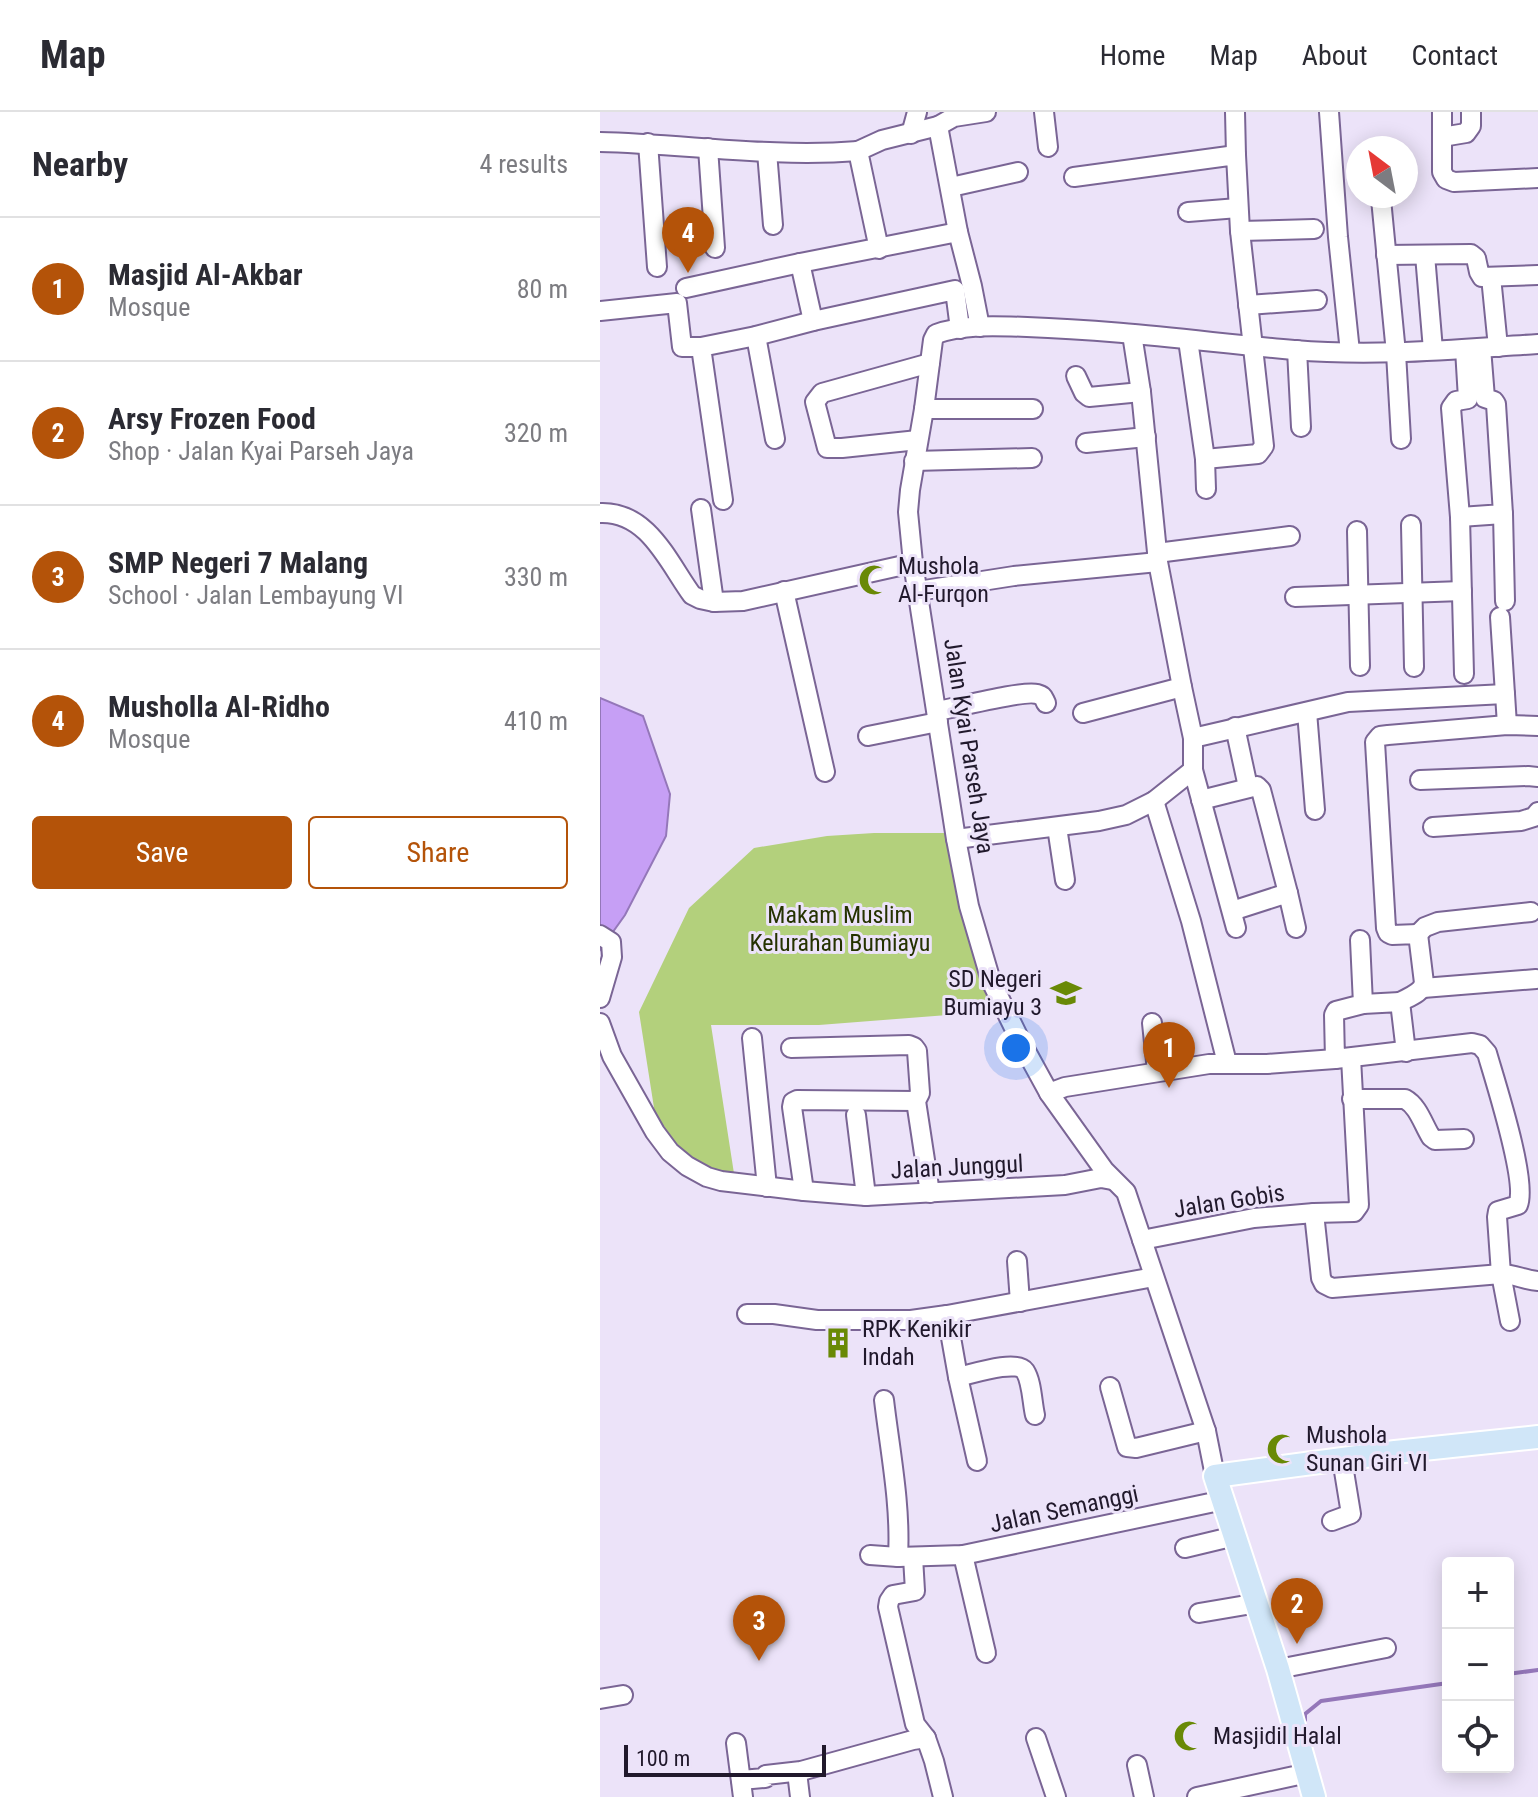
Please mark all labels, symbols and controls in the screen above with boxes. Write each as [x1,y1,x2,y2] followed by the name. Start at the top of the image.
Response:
[40,33,106,77] text: Map
[1100,39,1165,72] text: Home
[1209,39,1258,72] text: Map
[1302,39,1368,72] text: About
[1412,39,1498,72] text: Contact
[1346,136,1418,208] north arrow
[32,144,128,184] text: Nearby
[479,149,568,179] text: 4 results
[662,207,714,273] pin: 4
[108,257,303,292] text: Masjid Al-Akbar
[51,274,65,304] text: 1
[517,274,568,304] text: 80 m
[108,292,190,322] text: Mosque
[108,401,316,436] text: Arsy Frozen Food
[51,418,65,448] text: 2
[504,418,568,448] text: 320 m
[108,436,414,466] text: Shop · Jalan Kyai Parseh Jaya
[108,545,368,580] text: SMP Negeri 7 Malang
[898,552,989,608] place label: Mushola Al-Furqon
[51,562,65,592] text: 3
[504,562,568,592] text: 330 m
[857,563,891,597] mosque icon: Mushola Al-Furqon
[108,580,403,610] text: School · Jalan Lembayung VI
[938,636,1000,856] street label: Jalan Kyai Parseh Jaya
[108,689,330,724] text: Musholla Al-Ridho
[51,706,65,736] text: 4
[504,706,568,736] text: 410 m
[108,724,190,754] text: Mosque
[32,816,292,889] button: Save
[308,816,568,889] button: Share
[750,901,930,957] park label: Makam Muslim Kelurahan Bumiayu
[943,965,1042,1021] place label: SD Negeri Bumiayu 3
[1049,976,1083,1010] school or university icon: SD Negeri Bumiayu 3
[1143,1022,1195,1088] pin: 1
[996,1028,1036,1068] your location
[890,1150,1024,1184] street label: Jalan Junggul
[1172,1178,1286,1224] street label: Jalan Gobis
[862,1315,971,1371] place label: RPK Kenikir Indah
[821,1326,855,1360] building icon: RPK Kenikir Indah
[1306,1421,1428,1477] place label: Mushola Sunan Giri VI
[1265,1432,1299,1466] mosque icon: Mushola Sunan Giri VI
[987,1480,1141,1538] street label: Jalan Semanggi
[1442,1557,1514,1773] map controls
[1442,1557,1514,1629] button: +
[1271,1578,1323,1644] pin: 2
[733,1595,785,1661] pin: 3
[1442,1629,1514,1701] button: −
[1442,1701,1514,1773] button: locate
[1172,1719,1206,1753] mosque icon: Masjidil Halal
[1213,1722,1342,1750] place label: Masjidil Halal
[624,1741,826,1777] scale bar
[636,1746,690,1771] text: 100 m

